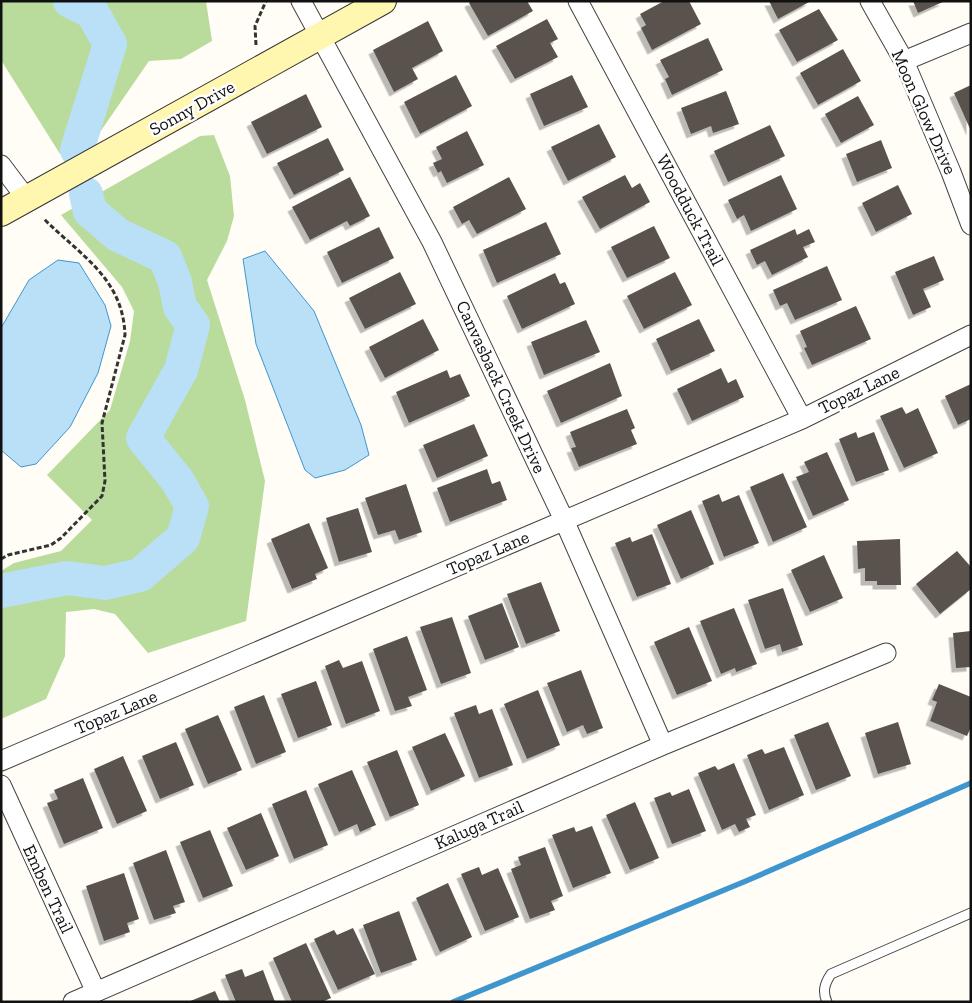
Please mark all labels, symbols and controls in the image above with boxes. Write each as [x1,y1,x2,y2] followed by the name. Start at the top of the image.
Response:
[887,46,961,178] street label: Moon Glow Drive
[145,76,239,140] street label: Sonny Drive
[651,151,729,270] street label: Woodduck Trail
[451,297,551,477] street label: Canvasback Creek Drive
[815,361,903,419] street label: Topaz Lane
[443,526,533,580] street label: Topaz Lane
[71,685,161,739] street label: Topaz Lane
[431,796,527,854] street label: Kaluga Trail
[18,841,78,937] street label: Emben Trail

